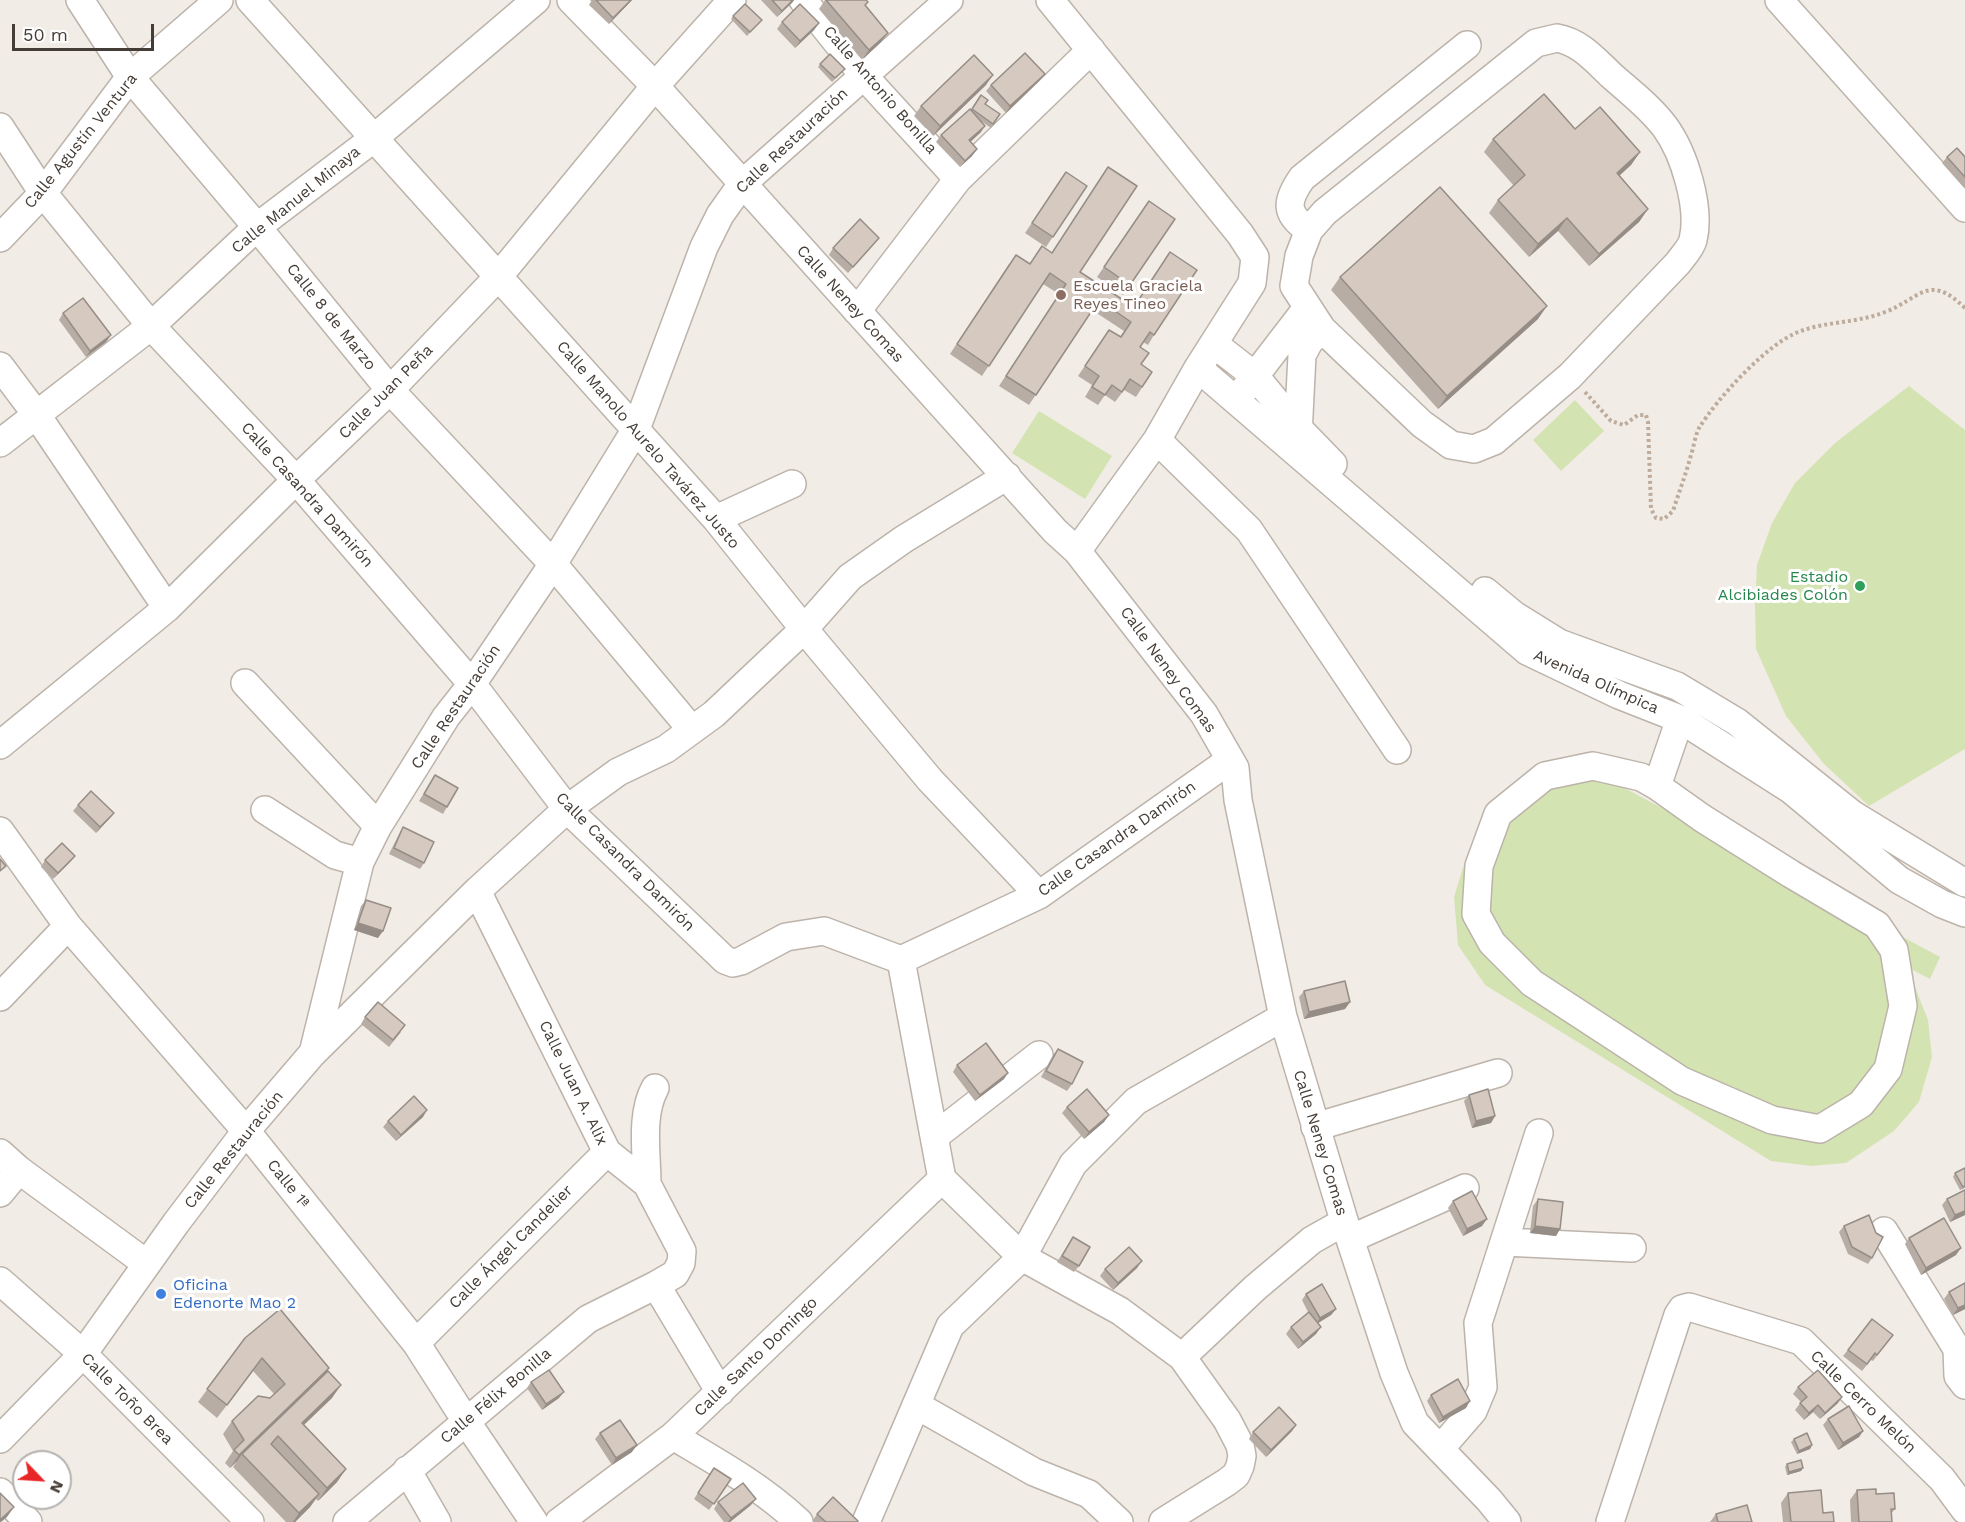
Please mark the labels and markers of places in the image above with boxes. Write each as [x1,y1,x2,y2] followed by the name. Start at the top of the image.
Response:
[1073,276,1202,314] place label: Escuela Graciela Reyes Tineo
[1054,288,1068,302] marker: Escuela Graciela Reyes Tineo
[1718,567,1848,605] place label: Estadio Alcibiades Colón
[1853,579,1867,593] marker: Estadio Alcibiades Colón
[173,1275,296,1313] place label: Oficina Edenorte Mao 2
[154,1287,168,1301] marker: Oficina Edenorte Mao 2

